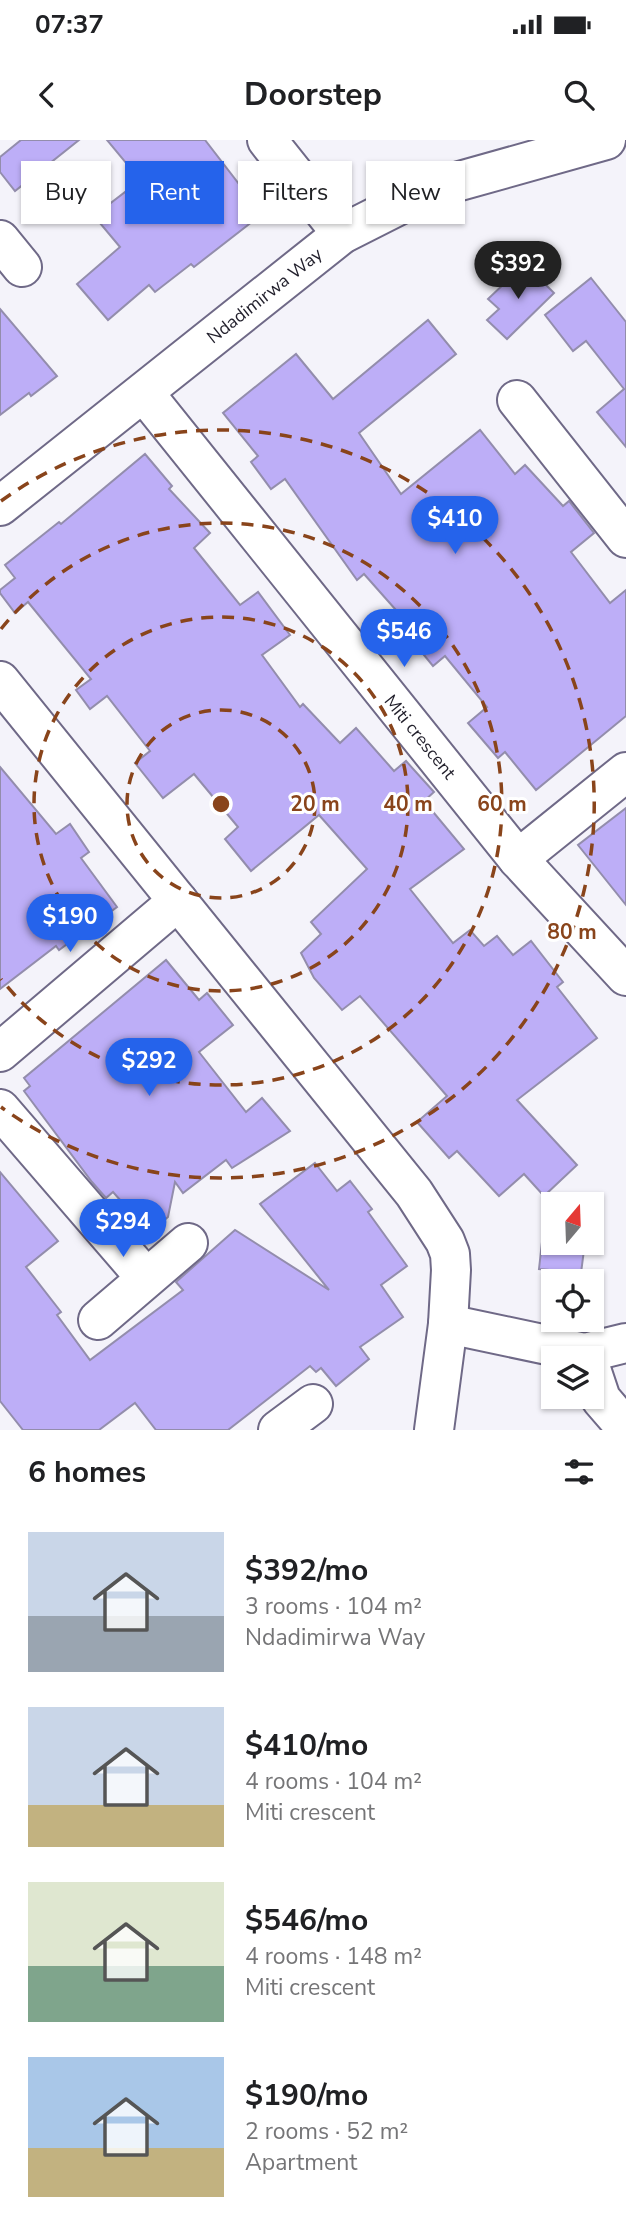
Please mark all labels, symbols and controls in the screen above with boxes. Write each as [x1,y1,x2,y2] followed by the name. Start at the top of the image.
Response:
[35,7,104,42] text: 07:37
[244,73,382,116] text: Doorstep
[28,76,66,114] icon: back
[560,76,598,114] icon: search
[21,161,111,224] chip: Buy
[125,161,224,224] chip: Rent
[238,161,352,224] chip: Filters
[366,161,465,224] chip: New
[202,242,328,349] street label: Ndadimirwa Way
[477,242,559,301] pin: $392
[490,248,546,279] text: $392
[414,496,496,556] pin: $410
[427,503,483,534] text: $410
[363,610,445,669] pin: $546
[376,616,432,647] text: $546
[379,690,462,785] street label: Miti crescent
[290,790,340,818] text: 20 m
[383,790,433,818] text: 40 m
[477,790,527,818] text: 60 m
[209,792,233,816] centre of rings
[29,894,111,954] pin: $190
[42,901,98,932] text: $190
[547,918,597,946] text: 80 m
[108,1038,190,1098] pin: $292
[121,1045,177,1076] text: $292
[541,1192,604,1255] north arrow
[541,1192,604,1409] map controls
[82,1200,164,1259] pin: $294
[95,1206,151,1237] text: $294
[541,1269,604,1332] button: locate
[541,1346,604,1409] button: layers
[28,1452,146,1493] text: 6 homes
[560,1453,598,1491] icon: filters
[245,1550,368,1591] text: $392/mo
[84,1560,168,1644] icon: home
[245,1591,422,1622] text: 3 rooms · 104 m²
[245,1622,425,1653] text: Ndadimirwa Way
[245,1725,368,1766] text: $410/mo
[84,1735,168,1819] icon: home
[245,1766,422,1797] text: 4 rooms · 104 m²
[245,1797,375,1828] text: Miti crescent
[245,1900,368,1941] text: $546/mo
[84,1910,168,1994] icon: home
[245,1941,422,1972] text: 4 rooms · 148 m²
[245,1972,375,2003] text: Miti crescent
[245,2075,368,2116] text: $190/mo
[84,2085,168,2169] icon: home
[245,2116,408,2147] text: 2 rooms · 52 m²
[245,2147,357,2178] text: Apartment

